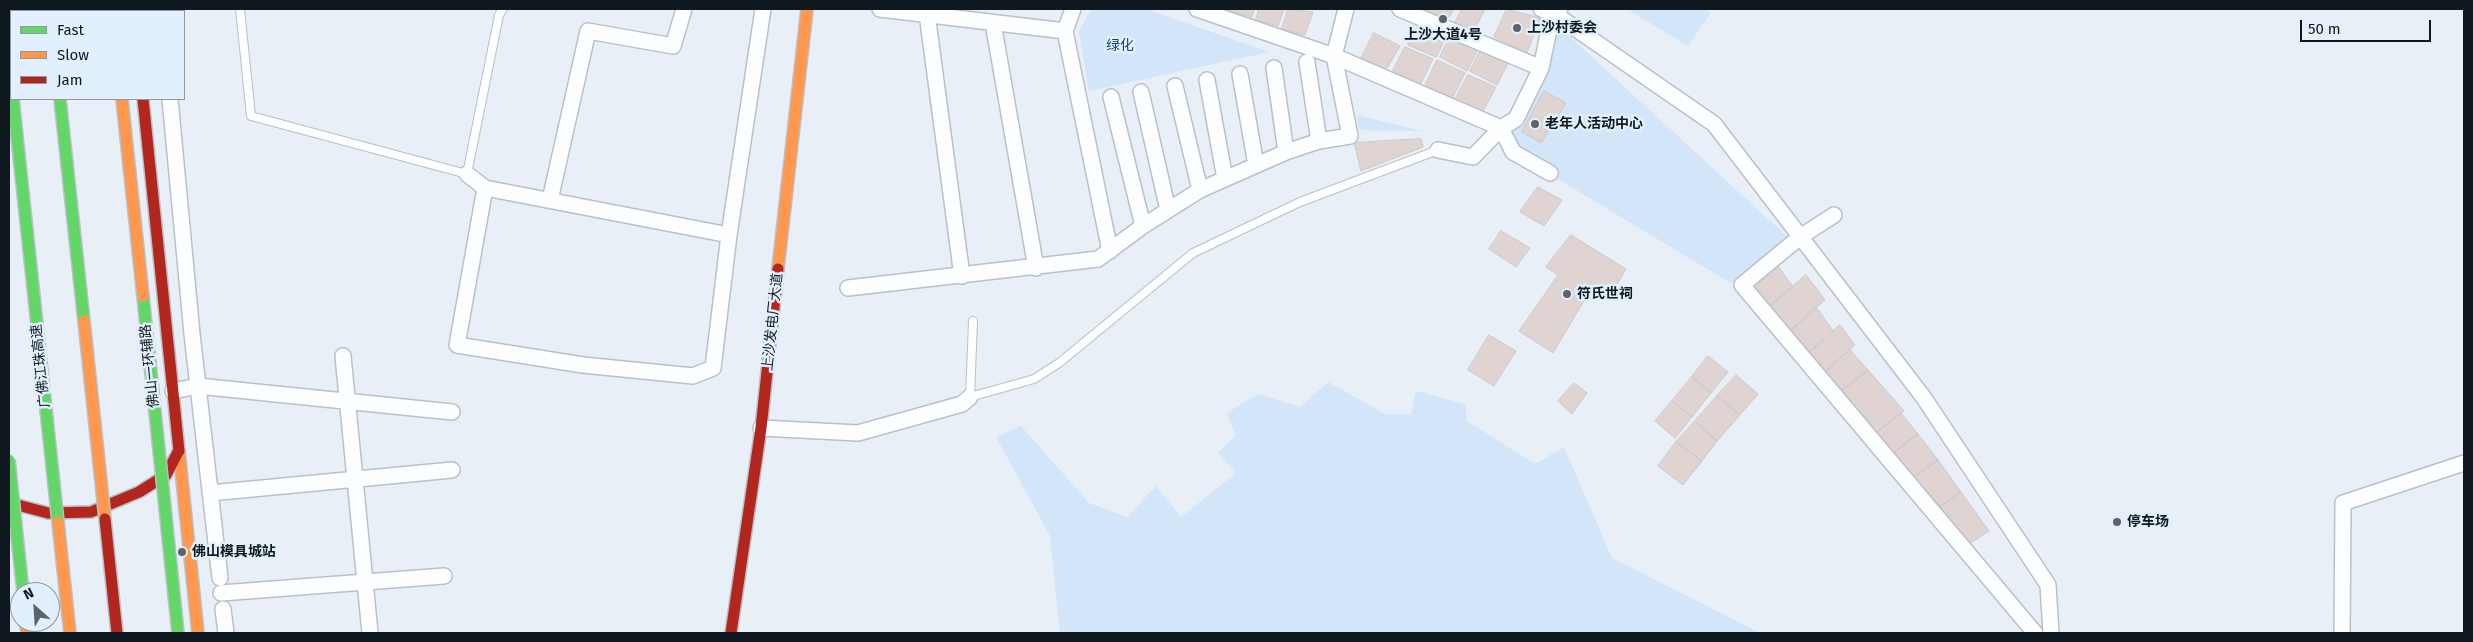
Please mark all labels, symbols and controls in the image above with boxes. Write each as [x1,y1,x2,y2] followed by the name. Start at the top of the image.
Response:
[10,10,185,100] legend
[2303,10,2434,42] scale bar
[1437,13,1449,25] marker: 上沙大道4号
[1527,20,1597,36] place label: 上沙村委会
[2308,20,2341,38] text: 50 m
[57,21,84,39] text: Fast
[1511,22,1523,34] marker: 上沙村委会
[1404,27,1482,43] place label: 上沙大道4号
[1106,38,1134,54] park label: 绿化
[57,46,89,64] text: Slow
[57,71,83,89] text: Jam
[1545,116,1643,132] place label: 老年人活动中心
[1529,118,1541,130] marker: 老年人活动中心
[760,272,786,372] street label: 上沙发电厂大道
[1577,286,1633,302] place label: 符氏世祠
[1561,288,1573,300] marker: 符氏世祠
[28,323,54,409] street label: 广佛江珠高速
[137,323,163,409] street label: 佛山一环辅路
[2127,514,2169,530] place label: 停车场
[2111,516,2123,528] marker: 停车场
[192,544,276,560] place label: 佛山模具城站
[176,546,188,558] marker: 佛山模具城站
[10,582,60,632] north arrow
[21,584,37,604] text: N

